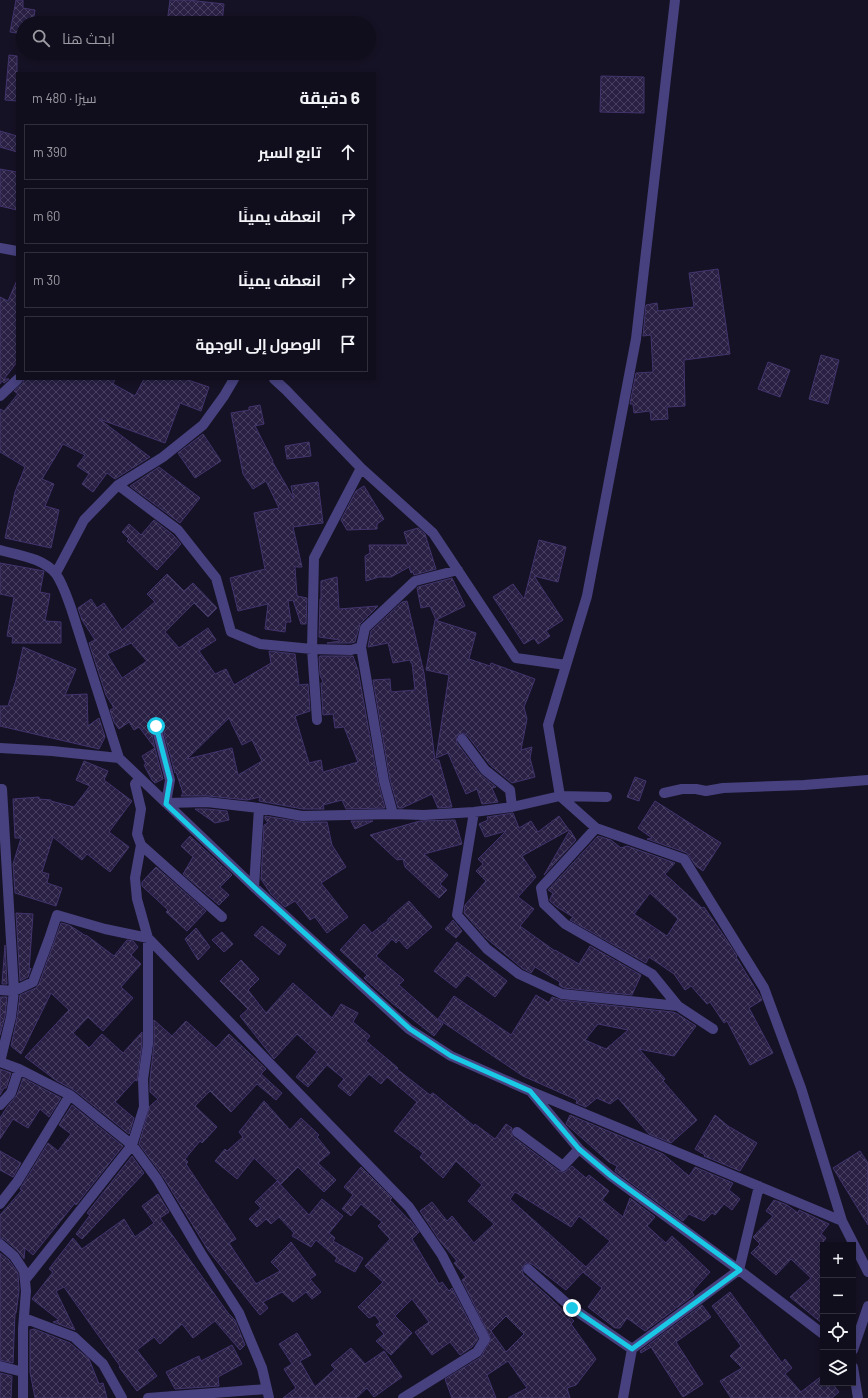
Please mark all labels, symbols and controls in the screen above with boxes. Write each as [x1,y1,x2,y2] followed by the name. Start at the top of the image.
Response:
[16,16,376,60] search box
[30,27,52,49] icon: search
[62,29,115,47] text: ابحث هنا
[299,87,360,107] text: 6 دقيقة
[32,90,97,106] text: سيرًا · 480 m
[337,141,359,163] icon: ahead
[258,143,321,161] text: تابع السير
[33,144,67,160] text: 390 m
[337,205,359,227] icon: right
[238,207,321,225] text: انعطف يمينًا
[33,208,60,224] text: 60 m
[337,269,359,291] icon: right
[238,271,321,289] text: انعطف يمينًا
[33,272,60,288] text: 30 m
[337,333,359,355] icon: arrive
[195,335,321,353] text: الوصول إلى الوجهة
[147,717,165,735] route start
[820,1242,856,1386] map controls
[820,1242,856,1278] button: +
[820,1278,856,1314] button: −
[563,1299,581,1317] route end
[820,1314,856,1350] button: locate
[820,1350,856,1386] button: layers

